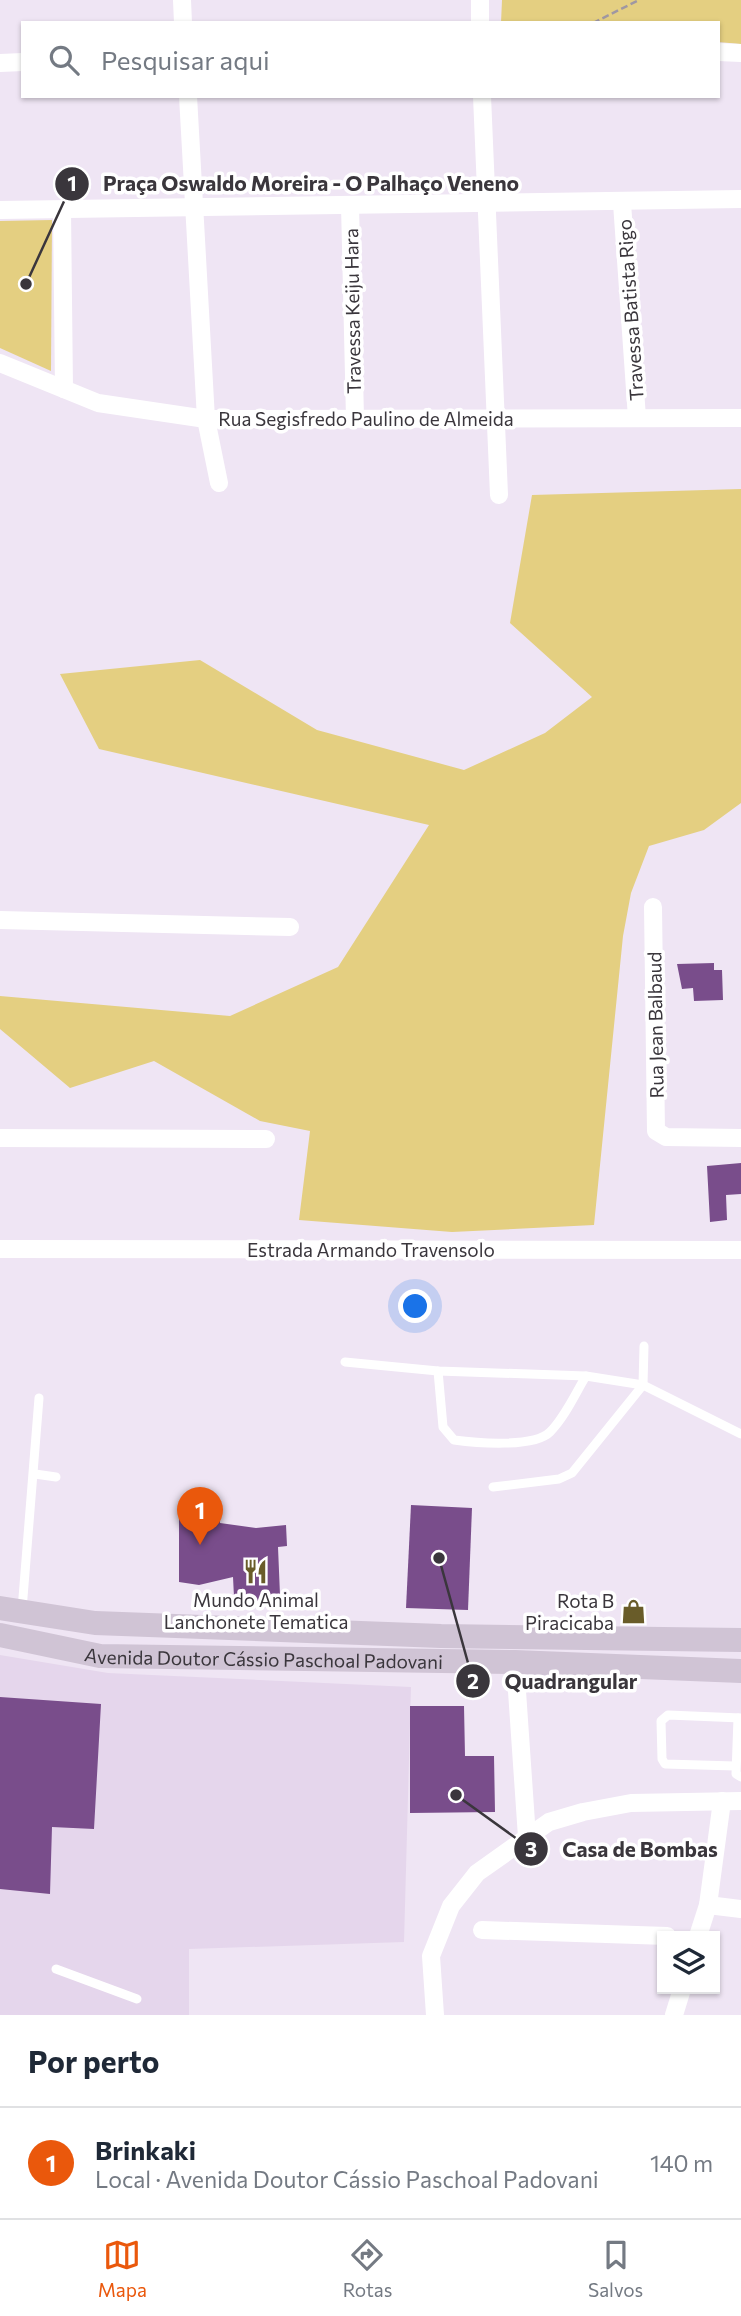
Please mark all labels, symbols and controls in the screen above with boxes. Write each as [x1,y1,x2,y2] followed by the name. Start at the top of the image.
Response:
[21,21,720,98] search box
[45,41,83,79] icon: search
[101,44,270,75] text: Pesquisar aqui
[54,163,533,205] callout: Praça Oswaldo Moreira - O Palhaço Veneno
[67,170,77,195] text: 1
[103,170,519,195] text: Praça Oswaldo Moreira - O Palhaço Veneno
[612,218,648,402] street label: Travessa Batista Rigo
[339,228,365,394] street label: Travessa Keiju Hara
[218,407,514,430] street label: Rua Segisfredo Paulino de Almeida
[642,951,668,1099] street label: Rua Jean Balbaud
[247,1238,495,1261] street label: Estrada Armando Travensolo
[398,1289,432,1323] your location
[177,1487,223,1545] pin: 1
[242,1557,270,1585] restaurant icon: Mundo Animal Lanchonete Tematica
[164,1588,348,1633] place label: Mundo Animal Lanchonete Tematica
[525,1589,614,1634] place label: Rota B Piracicaba
[620,1597,648,1625] shop icon: Rota B Piracicaba
[83,1642,443,1672] street label: Avenida Doutor Cássio Paschoal Padovani
[455,1660,651,1702] callout: Quadrangular
[467,1668,479,1693] text: 2
[504,1668,638,1693] text: Quadrangular
[513,1828,732,1870] callout: Casa de Bombas
[525,1836,537,1861] text: 3
[562,1836,718,1861] text: Casa de Bombas
[657,1931,720,1994] map controls
[657,1931,720,1994] button: layers
[28,2042,160,2079] text: Por perto
[95,2134,196,2165] text: Brinkaki
[46,2149,56,2177] text: 1
[650,2149,713,2177] text: 140 m
[95,2165,599,2193] text: Local · Avenida Doutor Cássio Paschoal Padovani
[98,2236,147,2301] tab: Mapa
[343,2236,392,2301] tab: Rotas
[588,2236,643,2301] tab: Salvos

